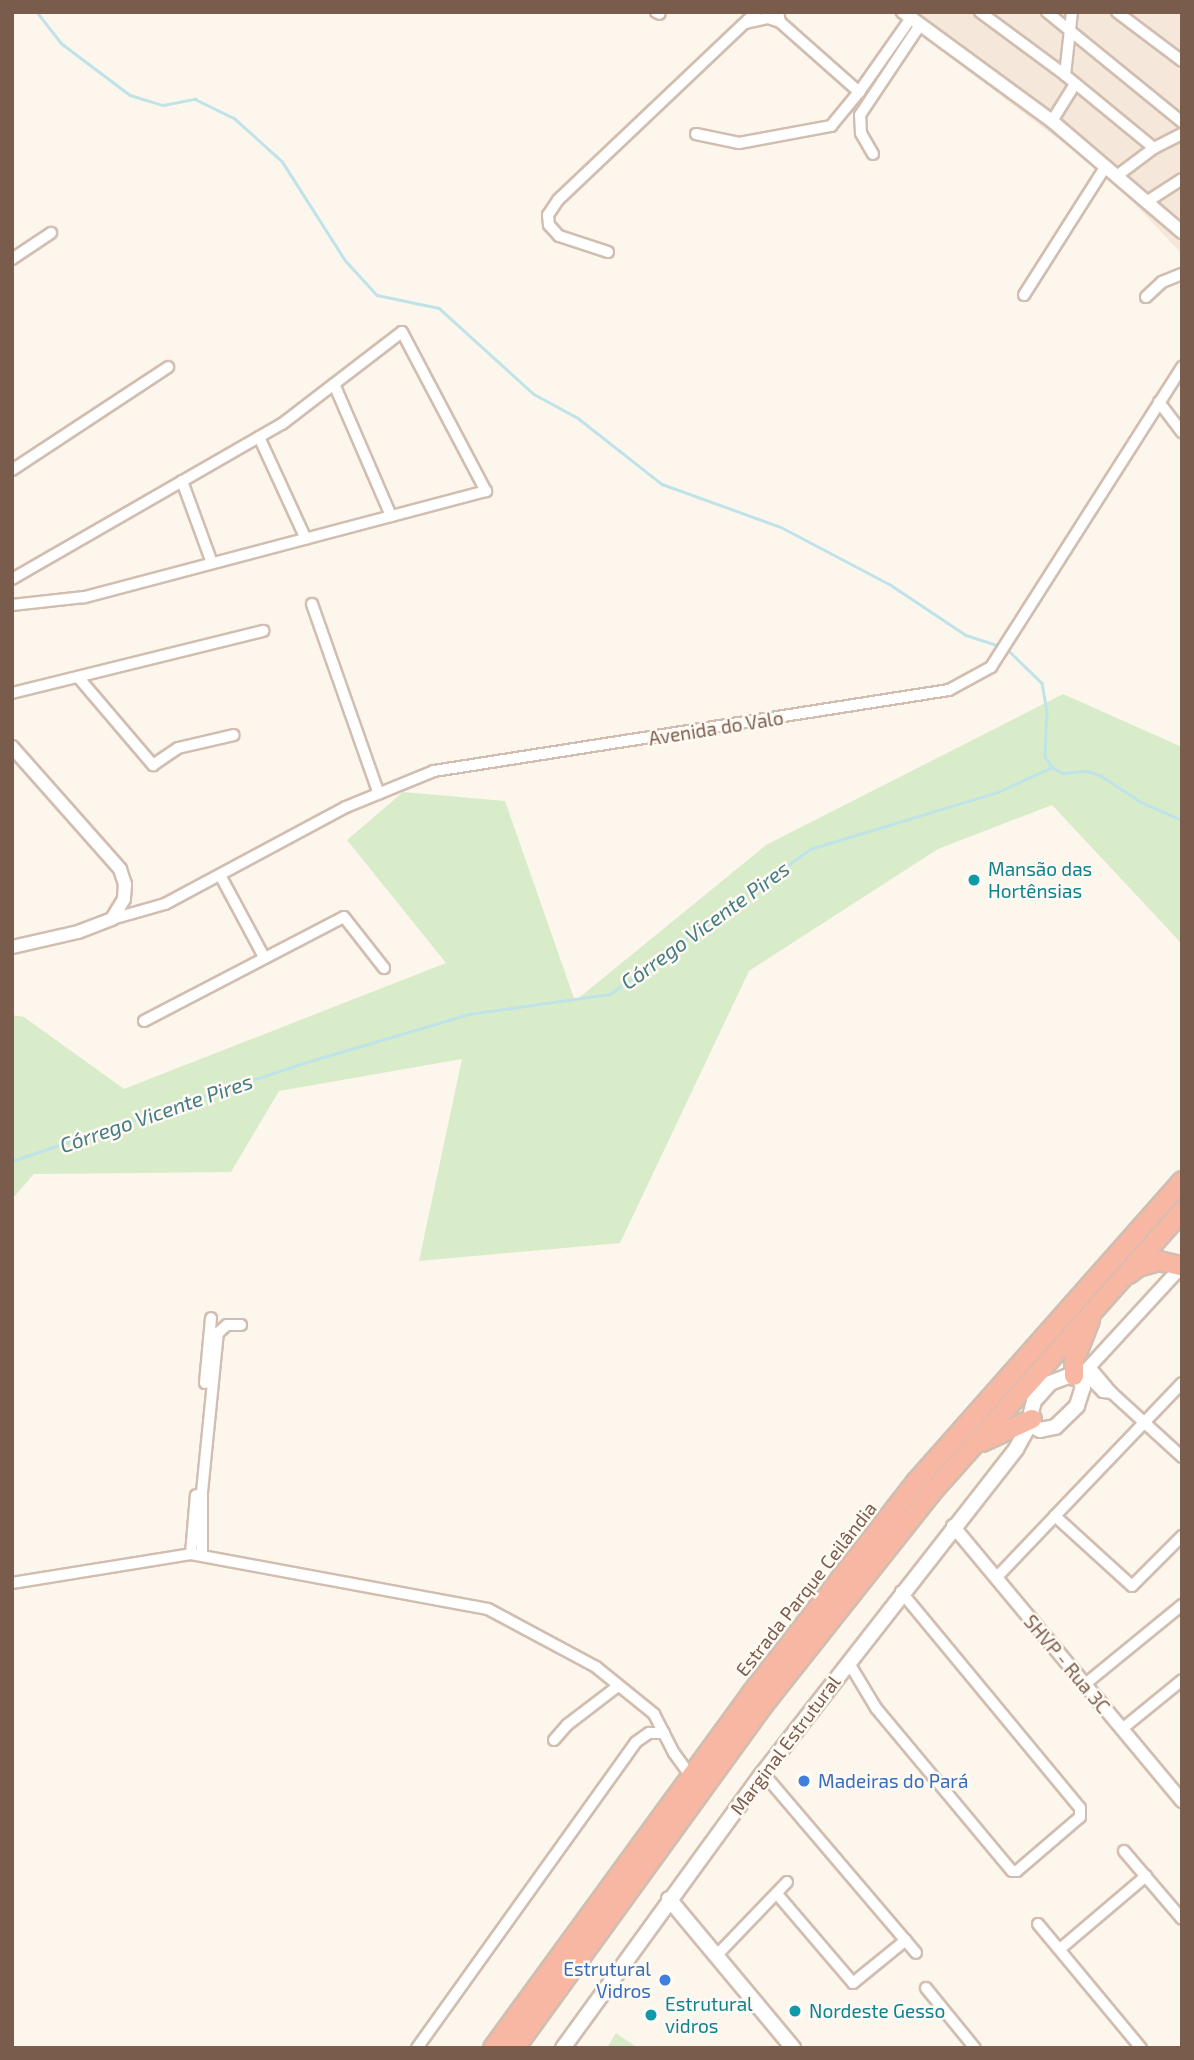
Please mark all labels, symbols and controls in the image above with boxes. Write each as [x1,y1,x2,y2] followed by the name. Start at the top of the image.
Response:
[647,706,785,750] street label: Avenida do Valo
[616,855,794,995] water label: Córrego Vicente Pires
[988,858,1092,902] place label: Mansão das Hortênsias
[966,872,982,888] marker: Mansão das Hortênsias
[56,1068,256,1158] water label: Córrego Vicente Pires
[731,1497,881,1681] street label: Estrada Parque Ceilândia
[1019,1610,1115,1718] street label: SHVP - Rua 3C
[725,1671,845,1819] street label: Marginal Estrutural
[818,1770,968,1792] place label: Madeiras do Pará
[796,1773,812,1789] marker: Madeiras do Pará
[563,1958,651,2002] place label: Estrutural Vidros
[657,1972,673,1988] marker: Estrutural Vidros
[665,1993,753,2037] place label: Estrutural vidros
[809,2000,945,2022] place label: Nordeste Gesso
[787,2003,803,2019] marker: Nordeste Gesso
[643,2007,659,2023] marker: Estrutural vidros

